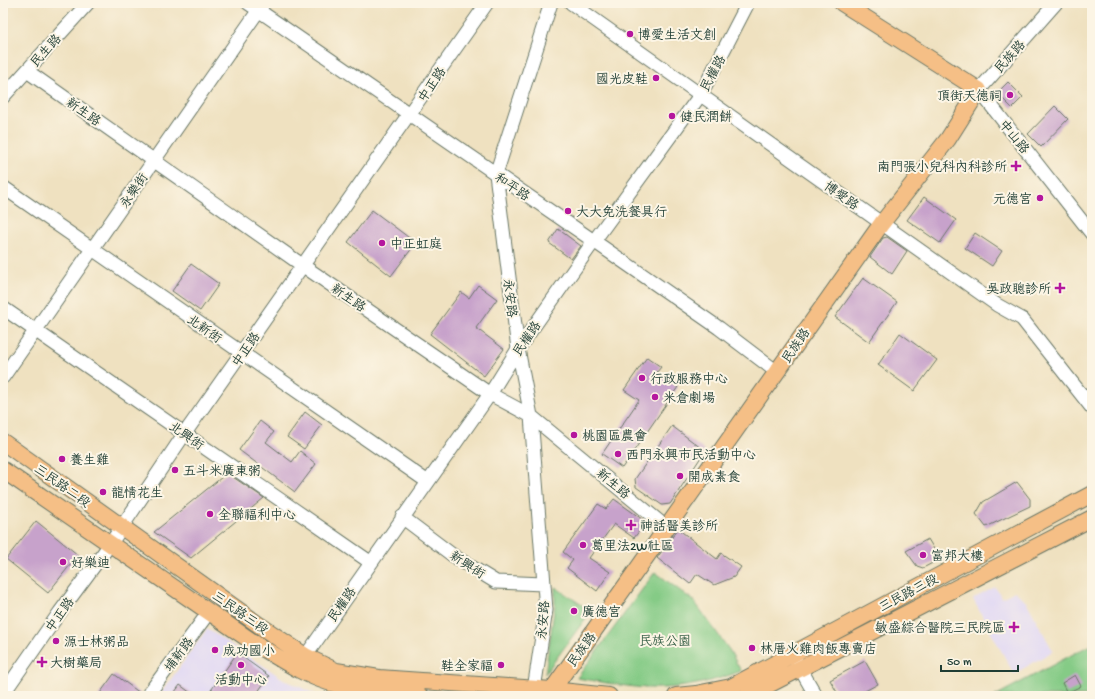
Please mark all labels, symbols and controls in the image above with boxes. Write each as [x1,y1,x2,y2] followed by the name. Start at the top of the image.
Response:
[638,27,716,44] place label: 博愛生活文創
[625,29,635,39] marker: 博愛生活文創
[27,31,65,71] street label: 民生路
[991,37,1029,77] street label: 民族路
[697,52,730,95] street label: 民權路
[415,64,450,106] street label: 中正路
[596,72,648,88] place label: 國光皮鞋
[651,73,661,83] marker: 國光皮鞋
[937,88,1002,105] place label: 頂街天德祠
[1005,90,1015,100] marker: 頂街天德祠
[62,95,103,130] street label: 新生路
[680,109,732,126] place label: 健民潤餅
[667,111,677,121] marker: 健民潤餅
[995,117,1032,157] street label: 中山路
[877,160,1007,176] place label: 南門張小兒科內科診所
[1010,160,1022,172] marker: 南門張小兒科內科診所
[116,170,152,212] street label: 永樂街
[491,170,533,205] street label: 和平路
[820,178,862,214] street label: 博愛路
[993,191,1032,208] place label: 元德宮
[1035,193,1045,203] marker: 元德宮
[576,205,667,221] place label: 大大免洗餐具行
[563,206,573,216] marker: 大大免洗餐具行
[390,237,442,253] place label: 中正虹庭
[377,238,387,248] marker: 中正虹庭
[499,278,519,319] street label: 永安路
[327,281,368,316] street label: 新生路
[986,282,1051,298] place label: 吳政聰診所
[1054,282,1066,294] marker: 吳政聰診所
[183,312,224,347] street label: 北新街
[509,318,545,360] street label: 民權路
[779,325,814,367] street label: 民族路
[229,330,264,371] street label: 中正路
[650,372,728,388] place label: 行政服務中心
[637,373,647,383] marker: 行政服務中心
[663,390,715,407] place label: 米倉劇場
[650,392,660,402] marker: 米倉劇場
[165,419,206,454] street label: 北興街
[582,428,647,445] place label: 桃園區農會
[569,430,579,440] marker: 桃園區農會
[626,448,756,464] place label: 西門永興市民活動中心
[613,449,623,459] marker: 西門永興市民活動中心
[70,453,109,469] place label: 養生雞
[57,454,67,464] marker: 養生雞
[31,461,93,512] street label: 三民路二段
[183,464,261,480] place label: 五斗米廣東粥
[170,465,180,475] marker: 五斗米廣東粥
[593,466,633,503] street label: 新生路
[688,470,740,486] place label: 開成素食
[675,471,685,481] marker: 開成素食
[111,486,163,502] place label: 龍情花生
[98,487,108,497] marker: 龍情花生
[218,507,296,524] place label: 全聯福利中心
[205,509,215,519] marker: 全聯福利中心
[625,519,637,531] marker: 神話醫美診所
[640,519,718,535] place label: 神話醫美診所
[591,539,673,555] place label: 葛里法2W社區
[578,540,588,550] marker: 葛里法2W社區
[446,548,488,583] street label: 新興街
[931,549,983,565] place label: 富邦大樓
[918,550,928,560] marker: 富邦大樓
[71,555,110,572] place label: 好樂迪
[58,557,68,567] marker: 好樂迪
[876,571,941,616] street label: 三民路三段
[324,584,360,626] street label: 民權路
[209,588,271,639] street label: 三民路三段
[43,595,79,636] street label: 中正路
[534,600,554,640] street label: 永安路
[582,604,621,621] place label: 廣德宮
[569,606,579,616] marker: 廣德宮
[875,620,1005,637] place label: 敏盛綜合醫院三民院區
[1008,621,1020,633] marker: 敏盛綜合醫院三民院區
[565,630,601,671] street label: 民族路
[639,634,691,650] park label: 民族公園
[64,635,129,651] place label: 源士林粥品
[161,635,198,676] street label: 埔新路
[51,636,61,646] marker: 源士林粥品
[760,642,877,658] place label: 林厝火雞肉飯專賣店
[747,643,757,653] marker: 林厝火雞肉飯專賣店
[223,644,275,660] place label: 成功國小
[210,645,220,655] marker: 成功國小
[941,647,1018,673] scale bar
[50,656,102,672] place label: 大樹藥局
[947,656,972,670] text: 50 m
[37,657,47,667] marker: 大樹藥局
[441,659,493,675] place label: 鞋全家福
[236,660,246,670] marker: 活動中心
[496,660,506,670] marker: 鞋全家福
[215,673,267,689] place label: 活動中心

